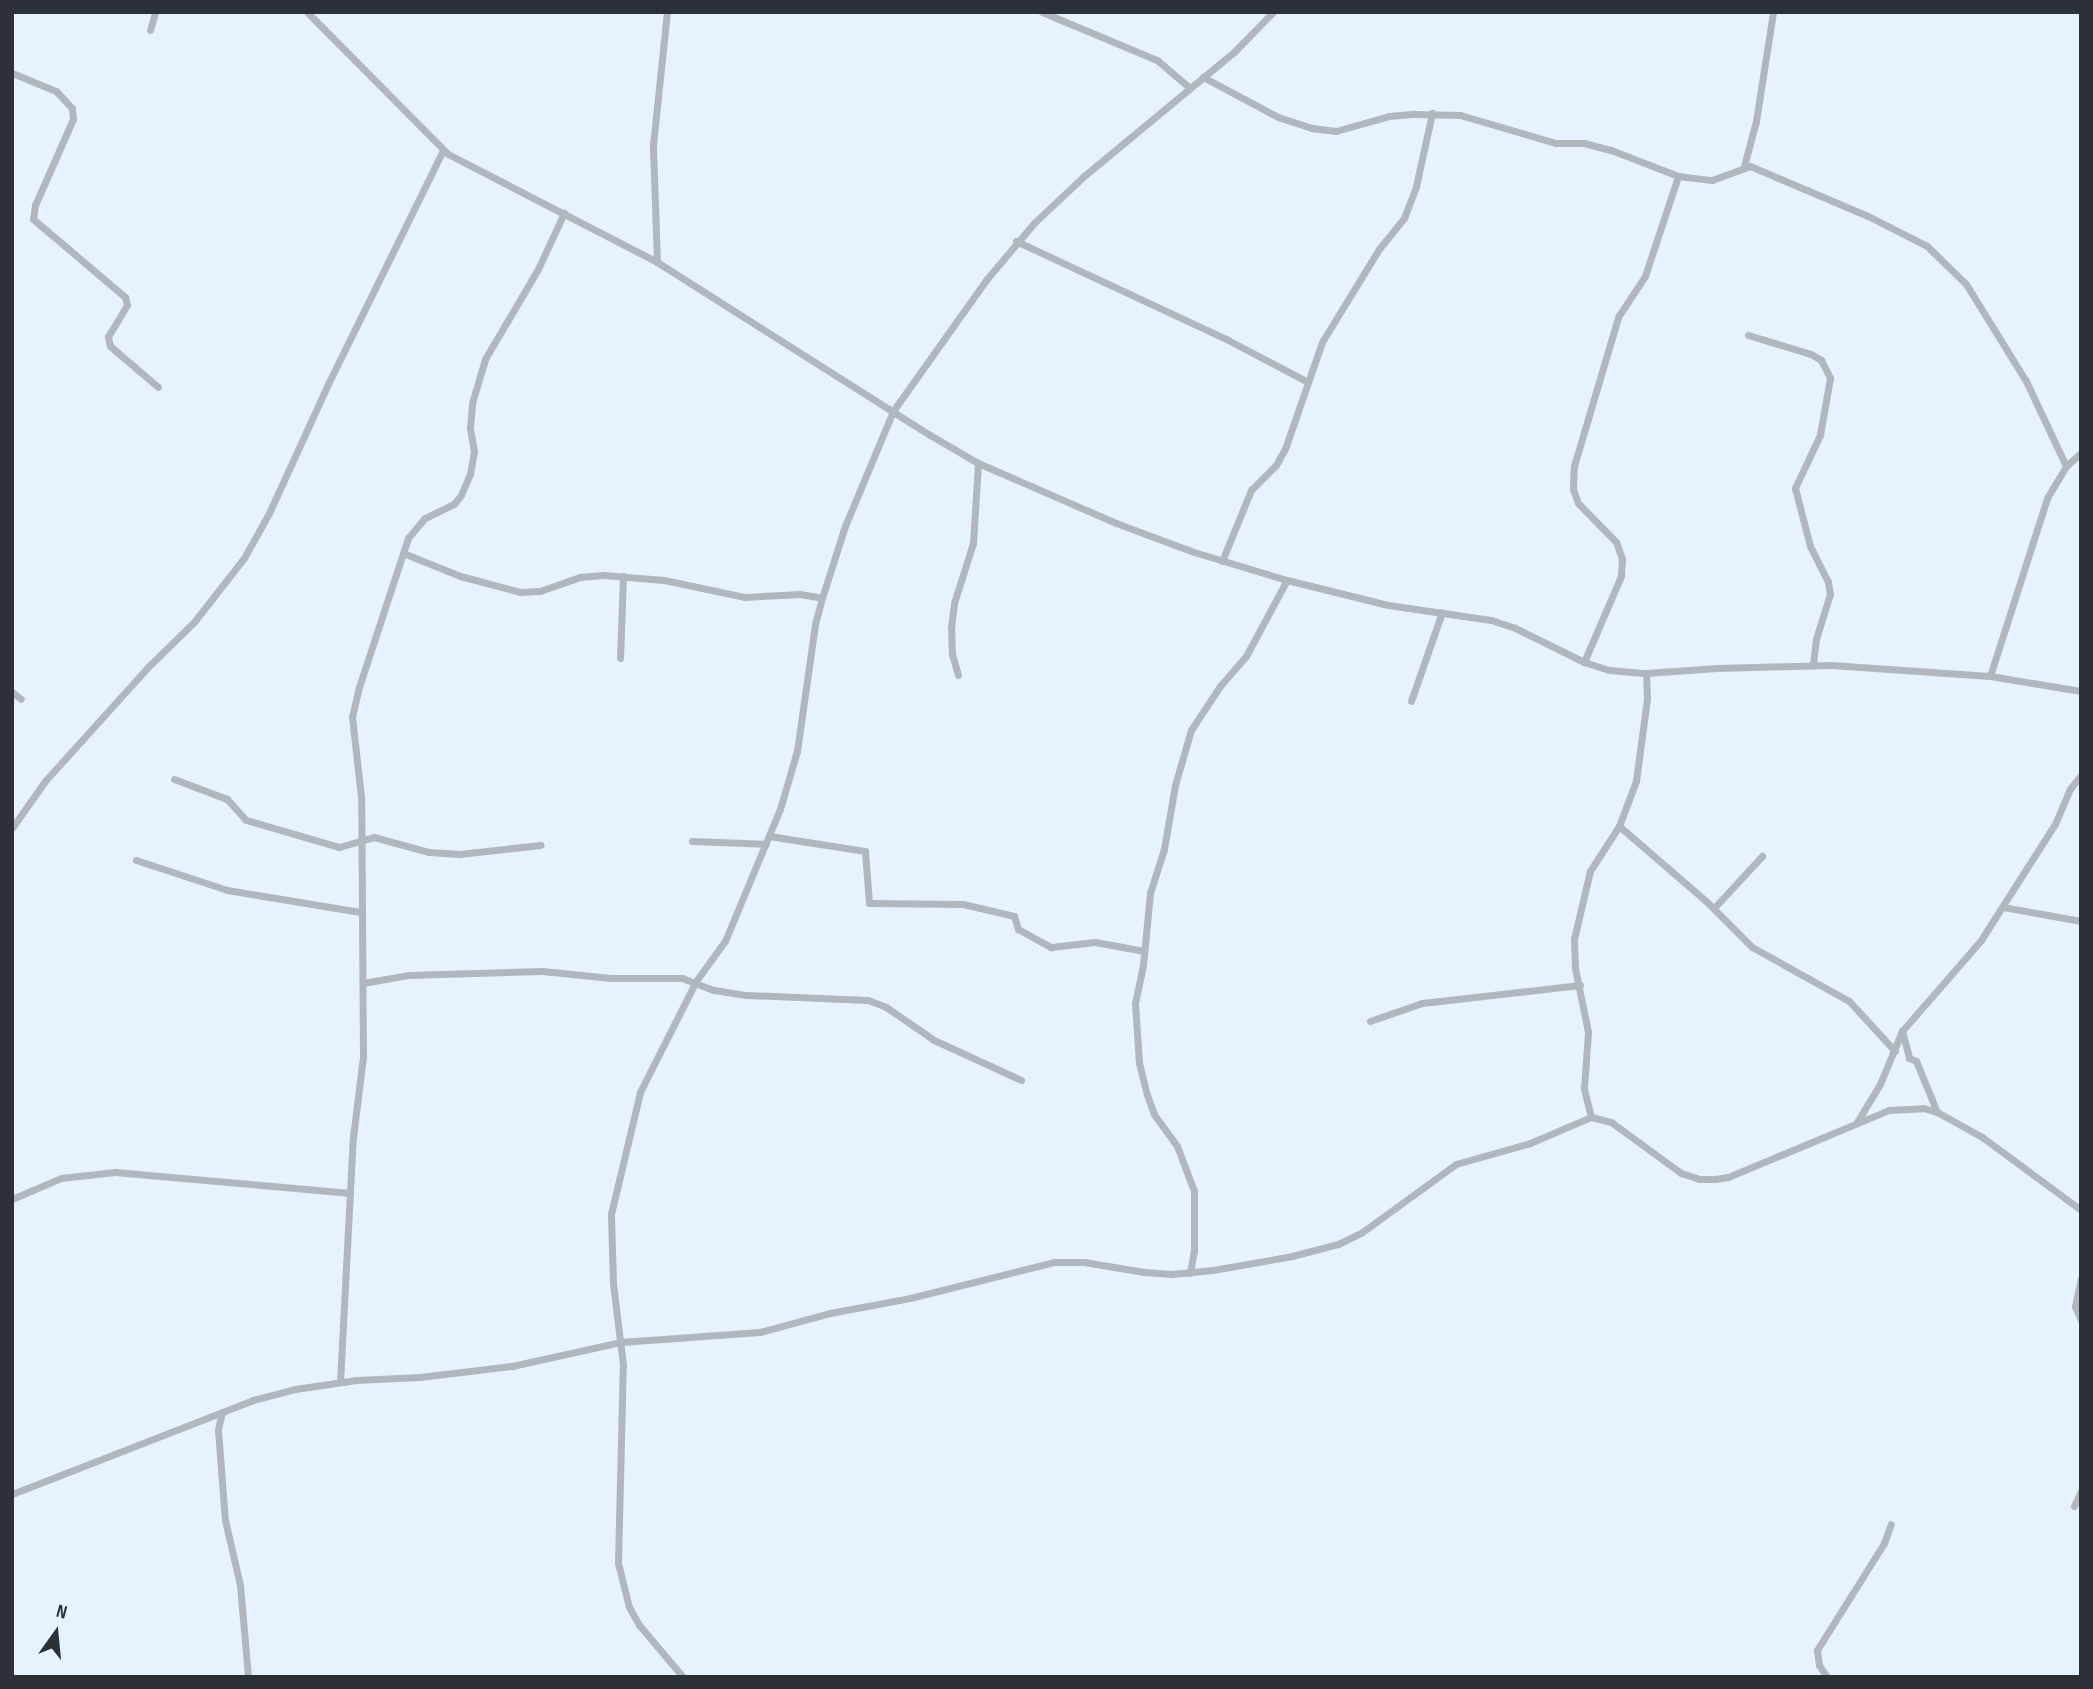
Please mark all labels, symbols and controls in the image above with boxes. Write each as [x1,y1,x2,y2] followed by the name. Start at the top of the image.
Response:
[21,1598,91,1668] north arrow
[54,1600,69,1625] text: N

